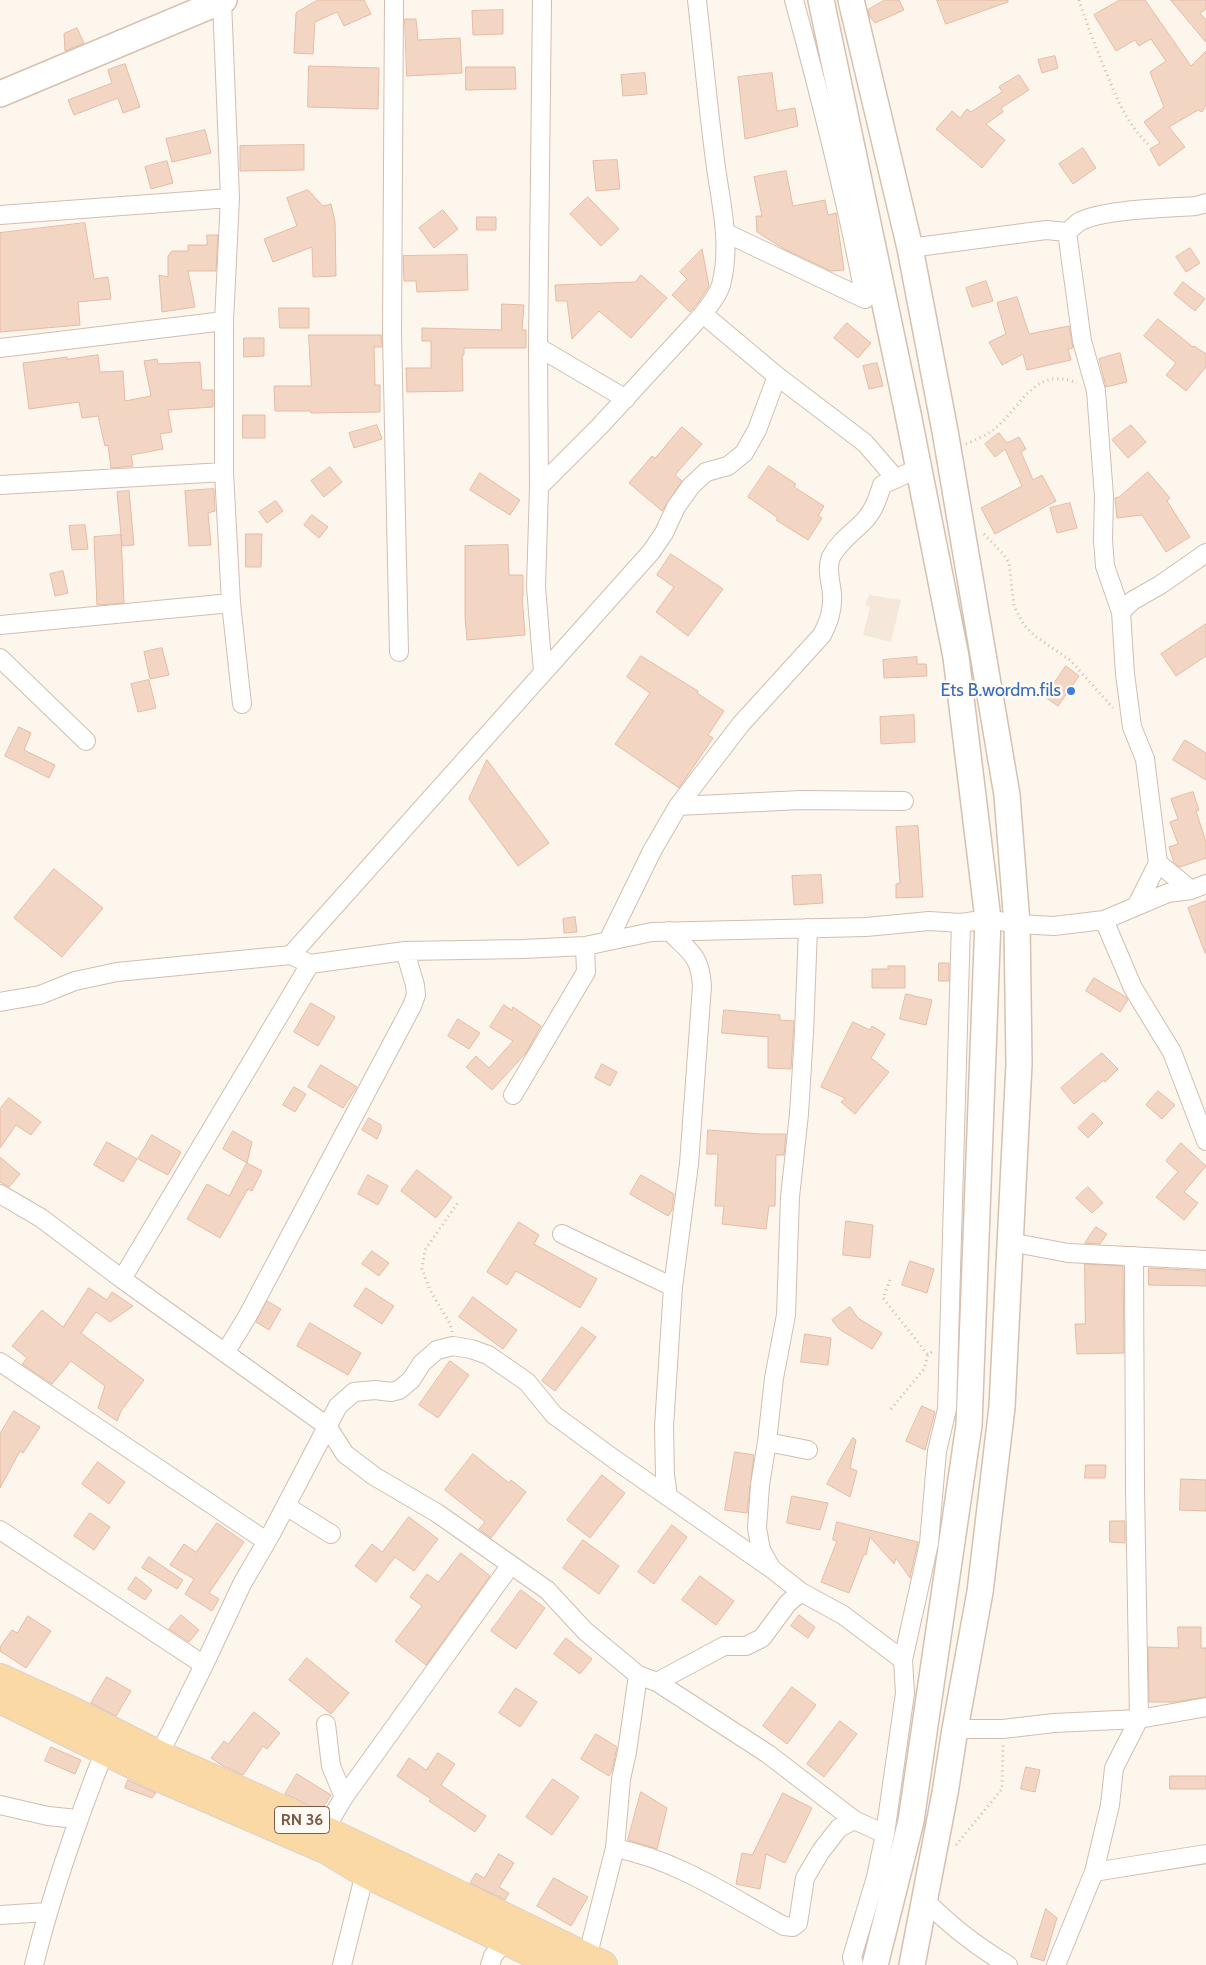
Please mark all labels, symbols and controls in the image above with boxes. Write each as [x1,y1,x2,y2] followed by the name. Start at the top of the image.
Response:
[941,680,1061,702] place label: Ets B.wordm.fils
[1065,685,1077,697] marker: Ets B.wordm.fils
[274,1806,330,1834] road number: RN 36

